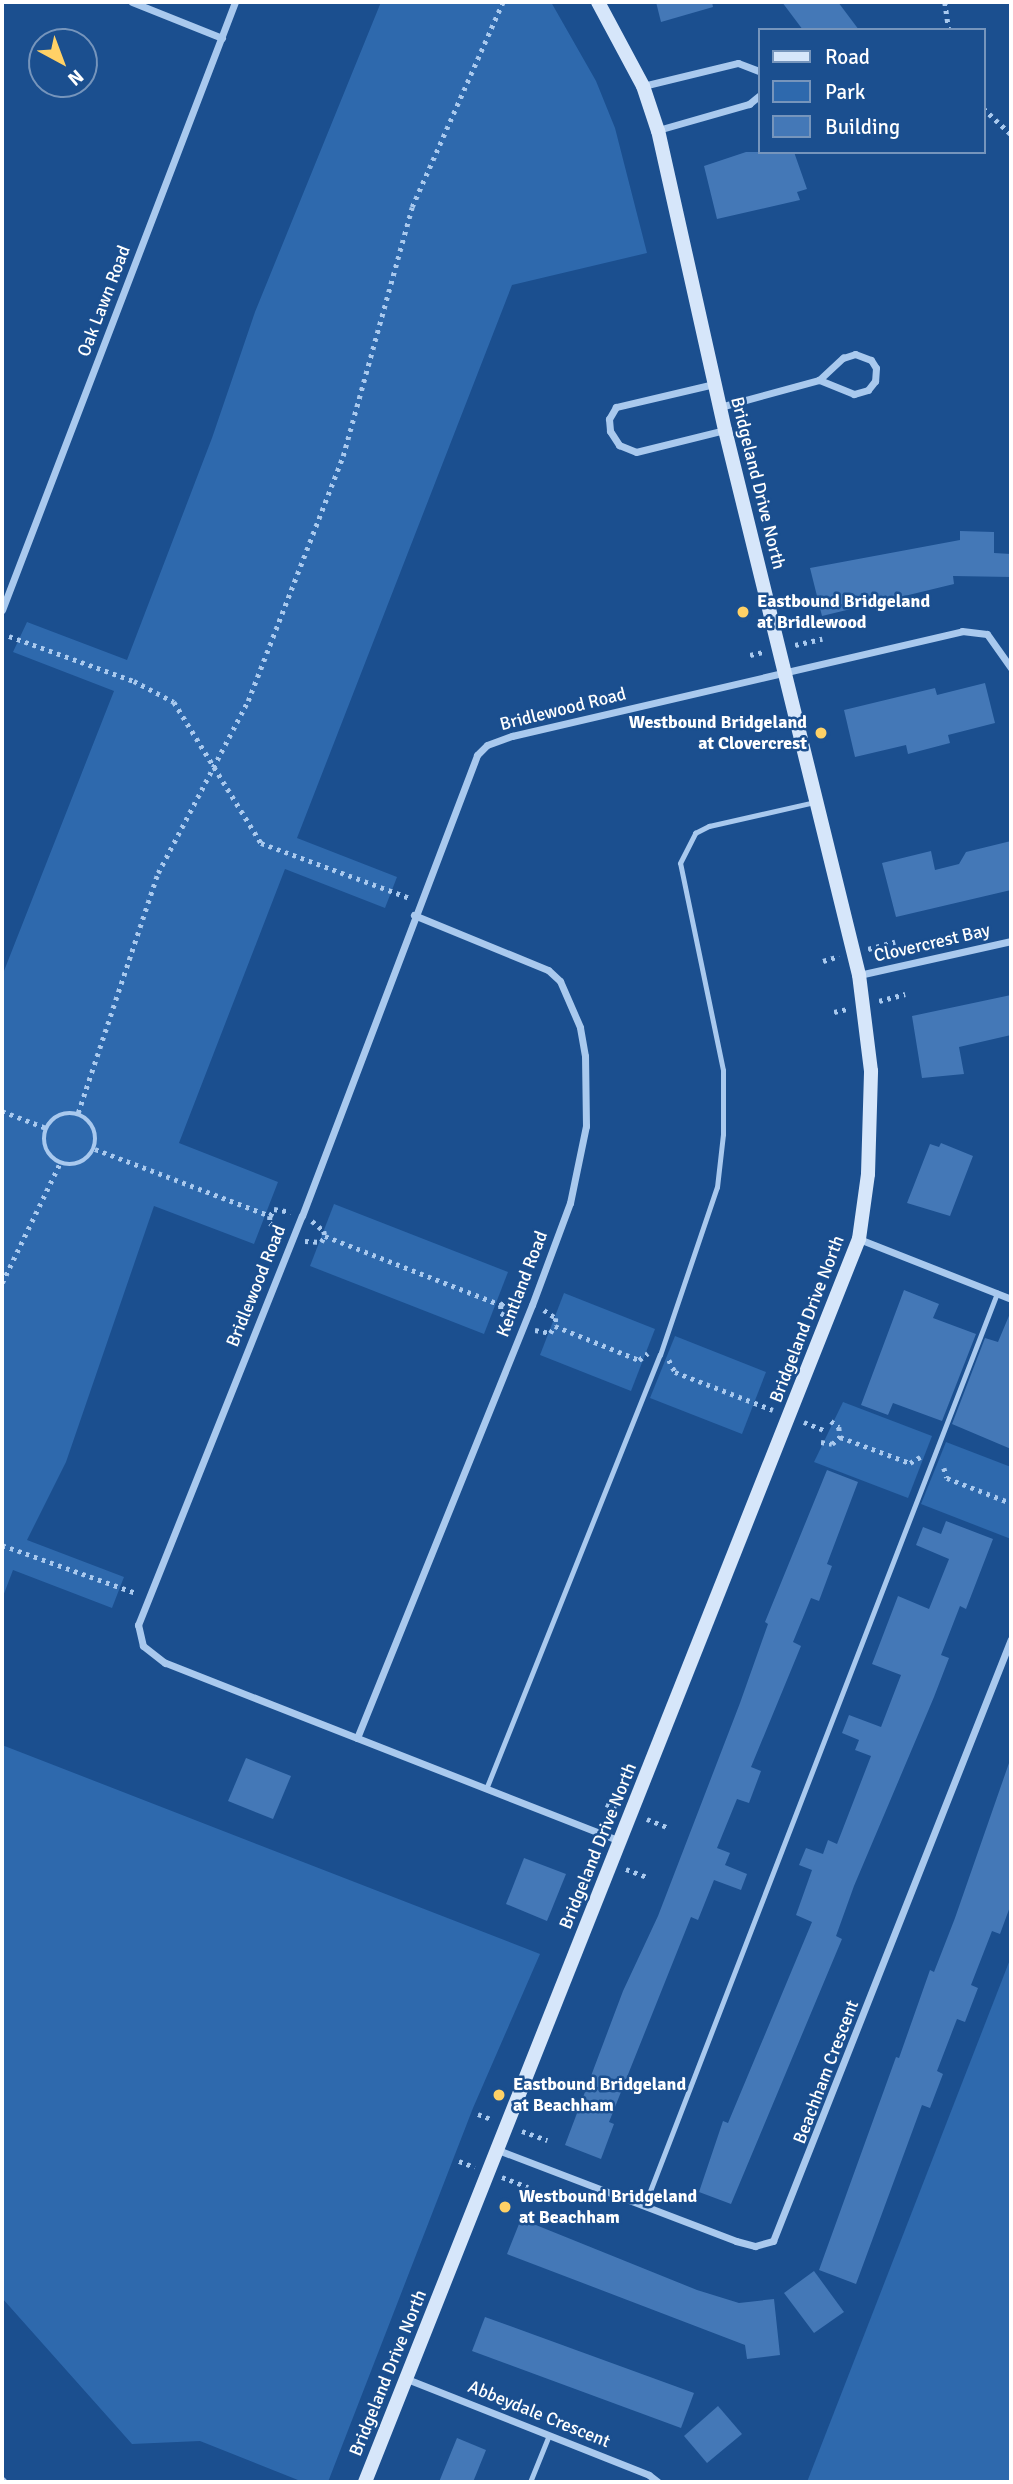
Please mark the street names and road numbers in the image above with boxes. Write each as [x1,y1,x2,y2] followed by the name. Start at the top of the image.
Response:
[73,242,135,360] street label: Oak Lawn Road
[726,394,790,572] street label: Bridgeland Drive North
[498,683,628,735] street label: Bridlewood Road
[872,919,992,967] street label: Clovercrest Bay
[222,1222,290,1350] street label: Bridlewood Road
[492,1228,552,1340] street label: Kentland Road
[765,1232,849,1406] street label: Bridgeland Drive North
[555,1760,641,1932] street label: Bridgeland Drive North
[789,1997,863,2147] street label: Beachham Crescent
[345,2287,431,2459] street label: Bridgeland Drive North
[465,2376,613,2452] street label: Abbeydale Crescent

